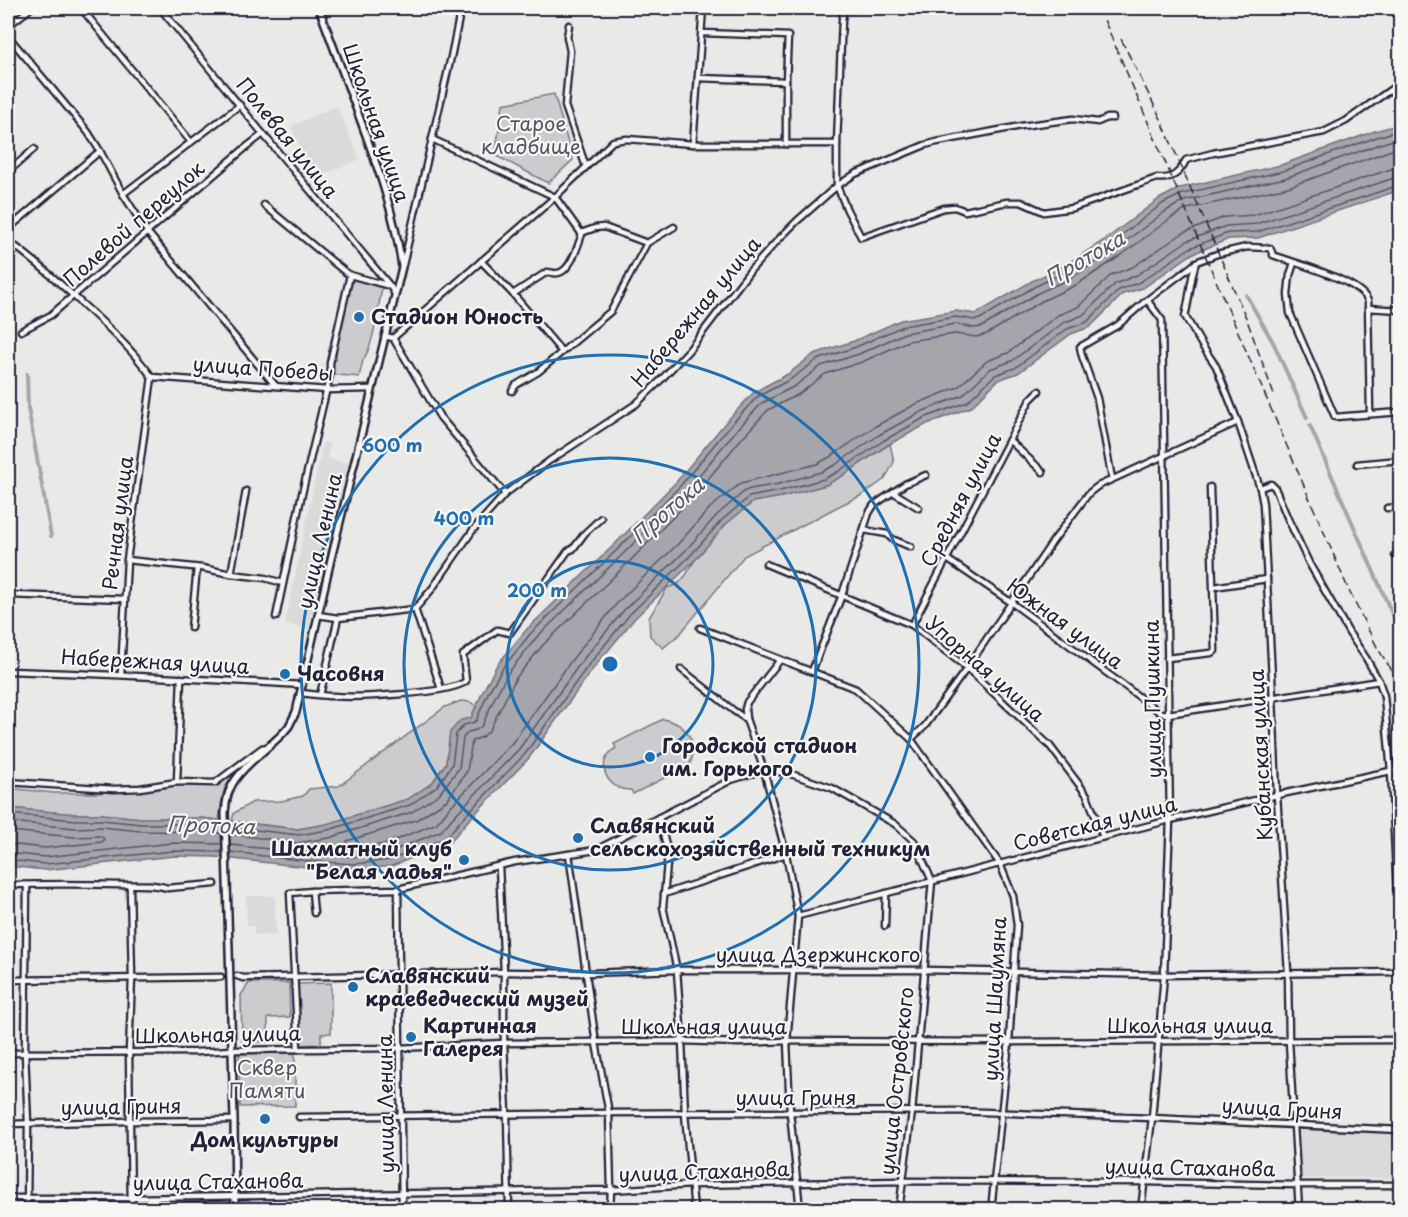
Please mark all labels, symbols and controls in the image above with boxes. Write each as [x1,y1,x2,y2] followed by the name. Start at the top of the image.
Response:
[336,39,418,206] street label: Школьная улица
[230,70,346,205] street label: Полевая улица
[481,108,581,161] park label: Старое кладбище
[56,153,211,293] street label: Полевой переулок
[1038,221,1131,293] water label: Протока
[623,229,768,393] street label: Набережная улица
[371,301,543,331] place label: Стадион Юность
[352,310,366,324] marker: Стадион Юность
[192,348,334,388] street label: улица Победы
[912,427,1008,572] street label: Средняя улица
[361,431,423,458] text: 600 m
[94,454,140,592] street label: Речная улица
[623,468,711,550] water label: Протока
[289,469,349,612] street label: улица Ленина
[434,504,494,531] text: 400 m
[1001,571,1130,676] street label: Южная улица
[507,576,567,603] text: 200 m
[920,608,1052,729] street label: Упорная улица
[1136,619,1168,779] street label: улица Пушкина
[60,641,250,681] street label: Набережная улица
[600,654,620,674] centre of rings
[297,658,385,688] place label: Часовня
[278,667,292,681] marker: Часовня
[1241,668,1279,841] street label: Кубанская улица
[662,730,857,783] place label: Городской cтадион им. Горького
[643,750,657,764] marker: Городской cтадион им. Горького
[1010,788,1180,858] street label: Советская улица
[166,806,257,842] water label: Протока
[590,810,930,863] place label: Славянский сельскохозяйственный техникум
[571,831,585,845] marker: Славянский сельскохозяйственный техникум
[271,833,452,886] place label: Шахматный клуб "Белая ладья"
[457,853,471,867] marker: Шахматный клуб "Белая ладья"
[975,915,1013,1082] street label: улица Шаумяна
[716,939,920,969] street label: улица Дзержинского
[365,960,589,1013] place label: Славянский краеведческий музей
[346,980,360,994] marker: Славянский краеведческий музей
[871,985,921,1176] street label: улица Островского
[423,1010,537,1063] place label: Картинная Галерея
[1107,1010,1273,1040] street label: Школьная улица
[621,1011,787,1041] street label: Школьная улица
[135,1018,302,1050] street label: Школьная улица
[404,1030,418,1044] marker: Картинная Галерея
[369,1034,401,1174] street label: улица Ленина
[229,1052,305,1105] park label: Сквер Памяти
[736,1082,856,1112] street label: улица Гриня
[60,1090,182,1122] street label: улица Гриня
[1221,1090,1343,1126] street label: улица Гриня
[258,1112,272,1126] marker: Дом культуры
[190,1124,339,1154] place label: Дом культуры
[1104,1151,1276,1183] street label: улица Стаханова
[618,1153,790,1189] street label: улица Стаханова
[132,1165,304,1197] street label: улица Стаханова

